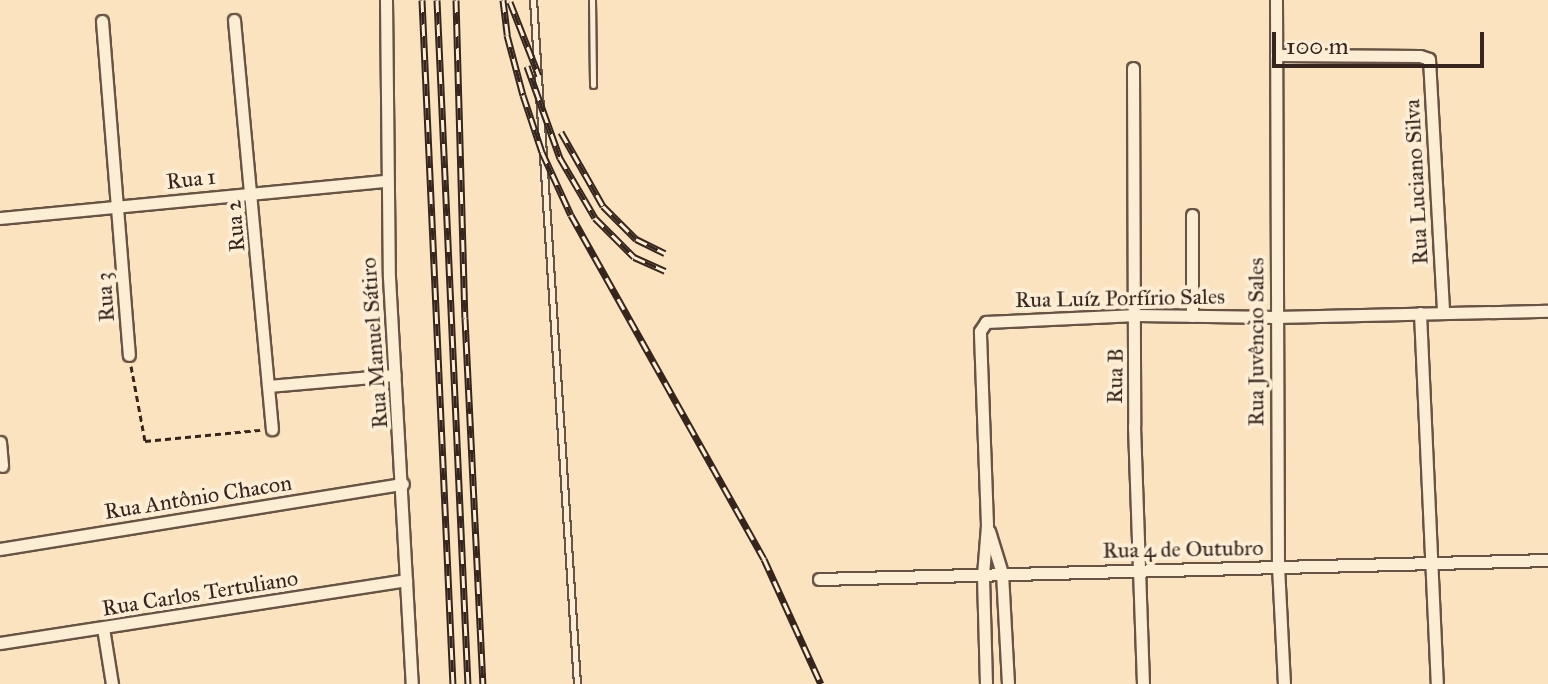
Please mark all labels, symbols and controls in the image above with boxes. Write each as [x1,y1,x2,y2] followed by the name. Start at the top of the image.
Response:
[1276,16,1488,66] scale bar
[1286,31,1349,61] text: 100 m
[1398,99,1434,265] street label: Rua Luciano Silva
[165,163,217,195] street label: Rua 1
[220,199,250,253] street label: Rua 2
[355,257,393,429] street label: Rua Manuel Sátiro
[1243,258,1269,426] street label: Rua Juvêncio Sales
[90,271,120,323] street label: Rua 3
[1015,283,1225,313] street label: Rua Luíz Porfírio Sales
[1101,348,1129,404] street label: Rua B
[102,469,294,525] street label: Rua Antônio Chacon
[1102,534,1264,564] street label: Rua 4 de Outubro
[100,564,300,622] street label: Rua Carlos Tertuliano

